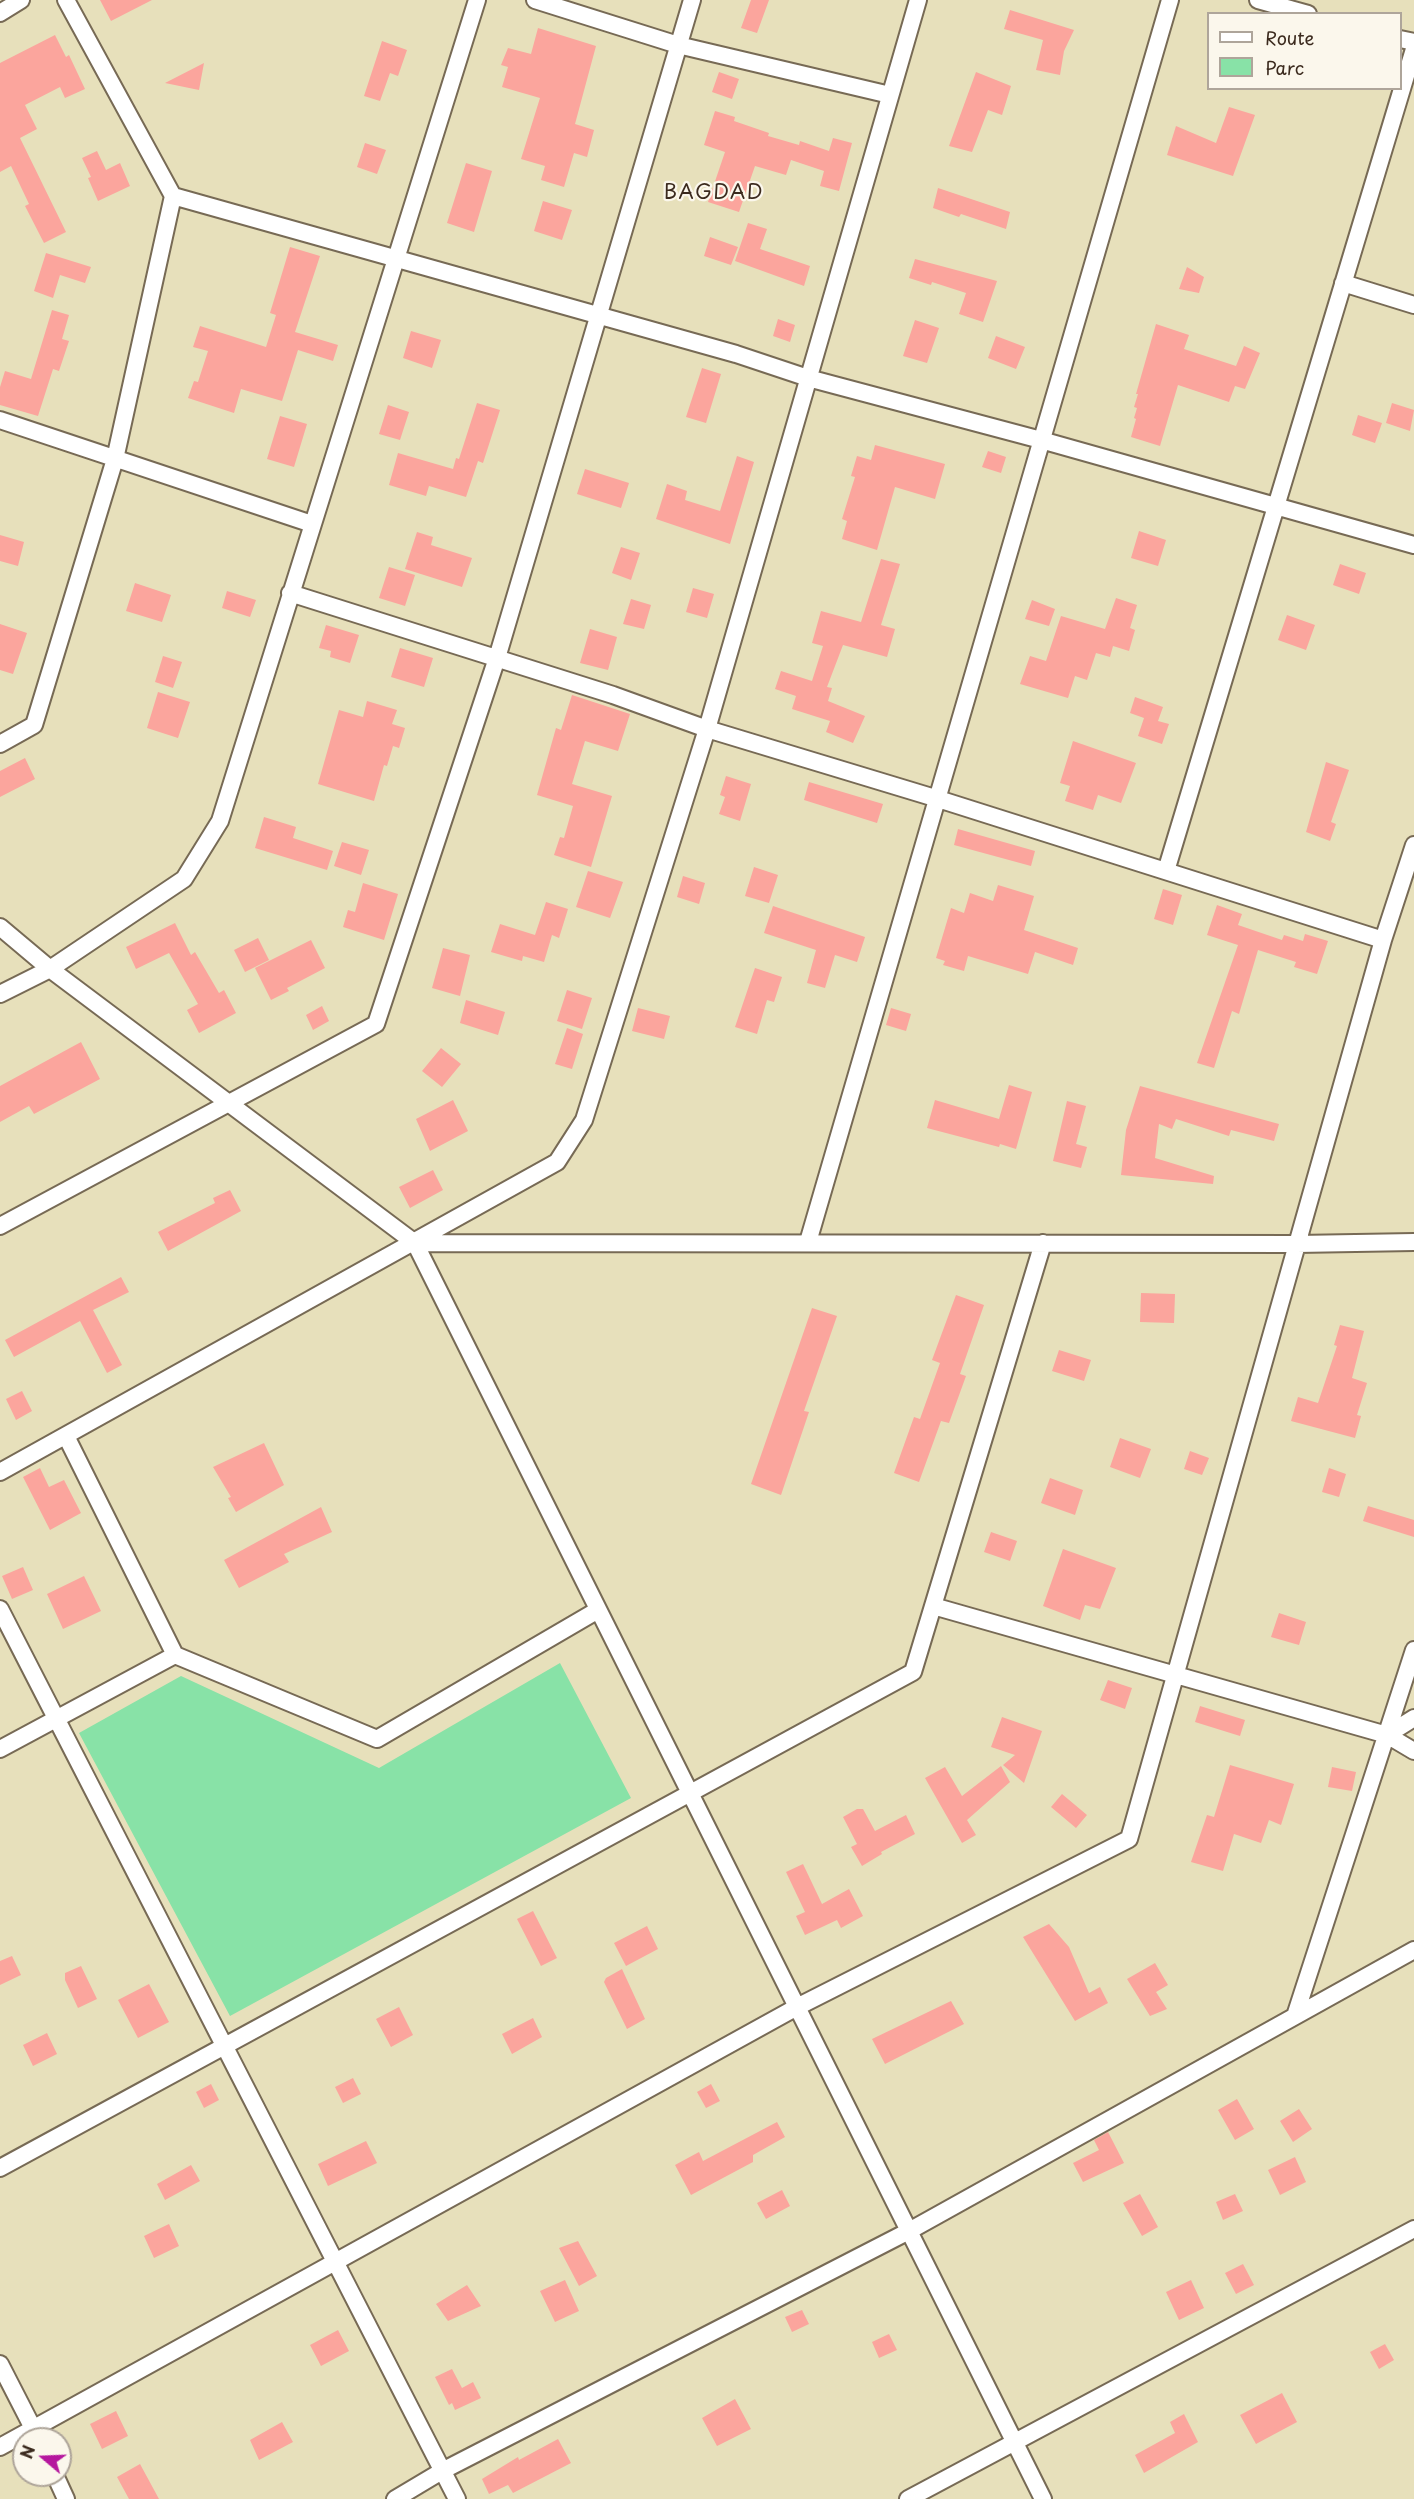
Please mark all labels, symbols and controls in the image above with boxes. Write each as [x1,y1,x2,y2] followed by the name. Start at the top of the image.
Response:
[1207,12,1402,90] legend
[1265,24,1314,51] text: Route
[1265,54,1304,81] text: Parc
[665,181,763,205] district label: BAGDAD
[12,2427,72,2487] north arrow
[13,2442,40,2462] text: N

